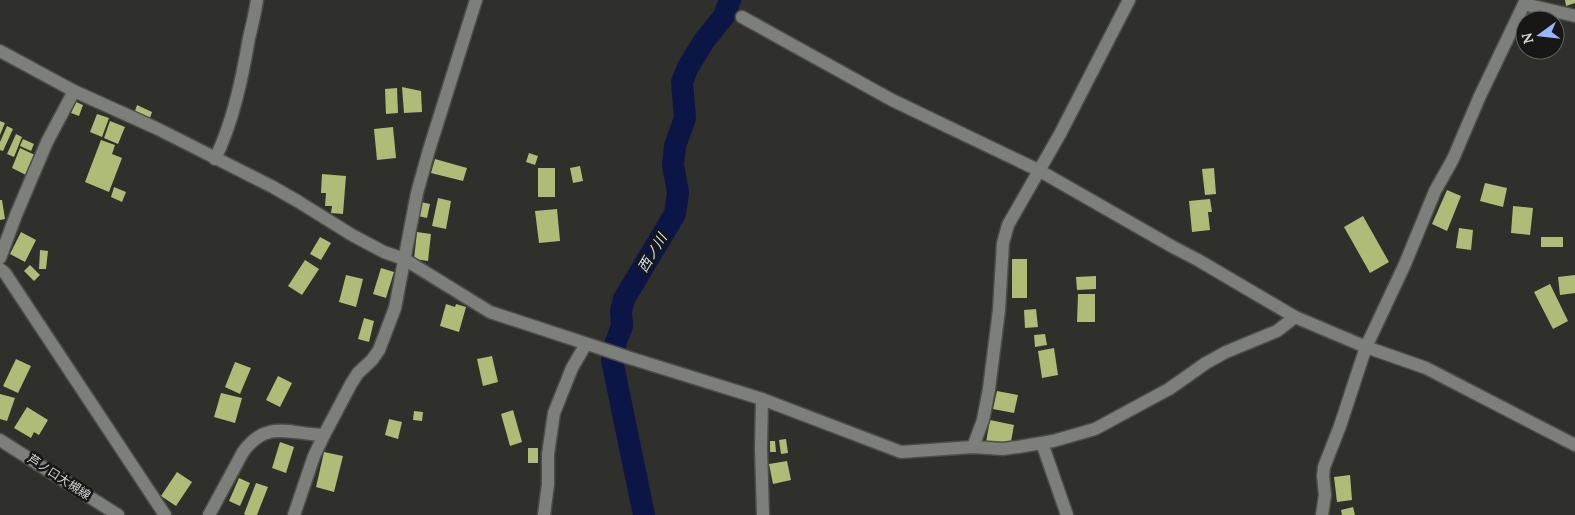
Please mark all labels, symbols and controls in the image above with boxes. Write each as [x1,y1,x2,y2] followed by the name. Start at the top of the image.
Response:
[1515,10,1565,60] north arrow
[1517,31,1538,46] text: N
[633,229,672,276] water label: 西ノ川
[25,451,94,502] street label: 芦ノ口大槻線

